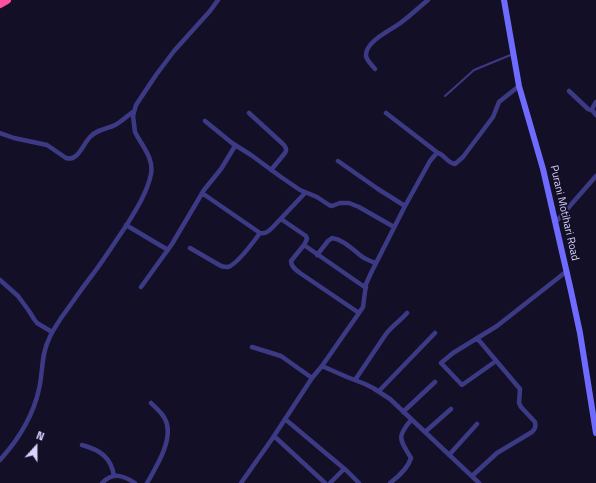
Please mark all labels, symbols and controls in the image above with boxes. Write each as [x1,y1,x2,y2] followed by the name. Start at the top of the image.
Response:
[547,164,581,262] street label: Purani Motihari Road
[16,427,56,467] north arrow
[34,427,47,445] text: N

